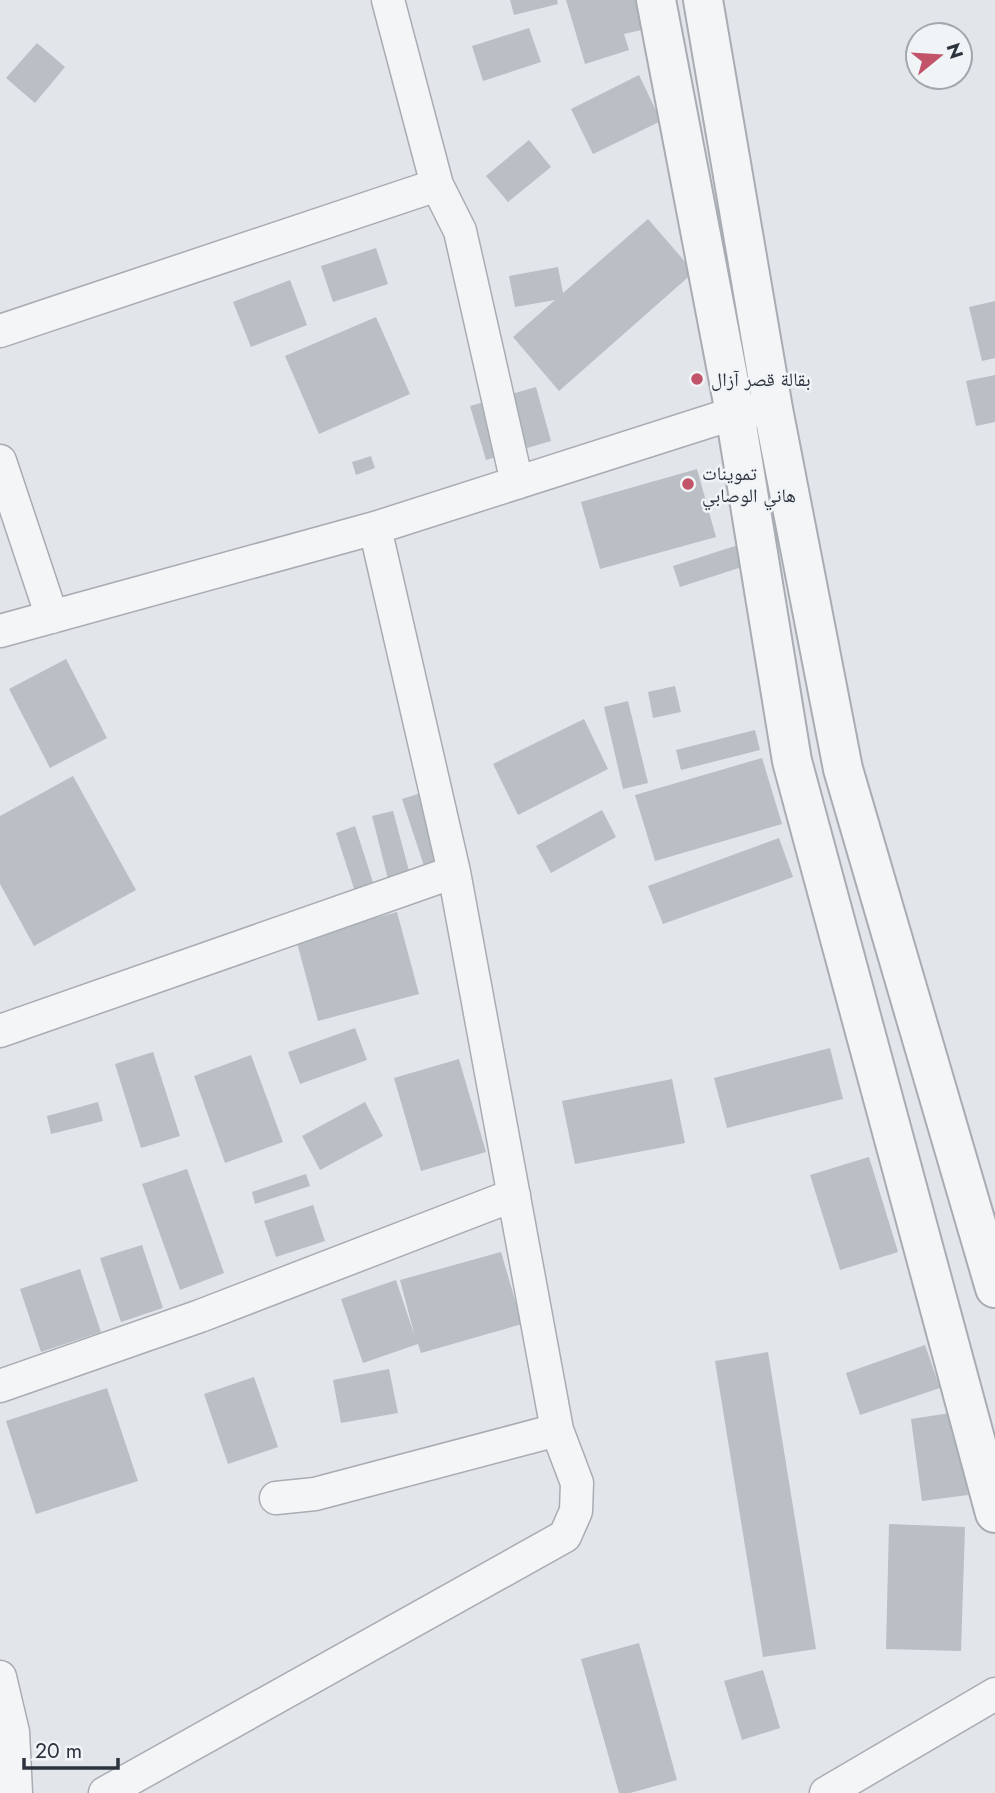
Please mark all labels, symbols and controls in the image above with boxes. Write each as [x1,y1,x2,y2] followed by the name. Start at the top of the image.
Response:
[904,21,974,91] north arrow
[940,40,970,62] text: N
[711,366,811,393] place label: بقالة قصر آزال
[689,371,705,387] marker: بقالة قصر آزال
[702,460,796,511] place label: تموينات هاني الوصابي
[680,476,696,492] marker: تموينات هاني الوصابي
[24,1727,119,1771] scale bar
[35,1736,82,1766] text: 20 m

